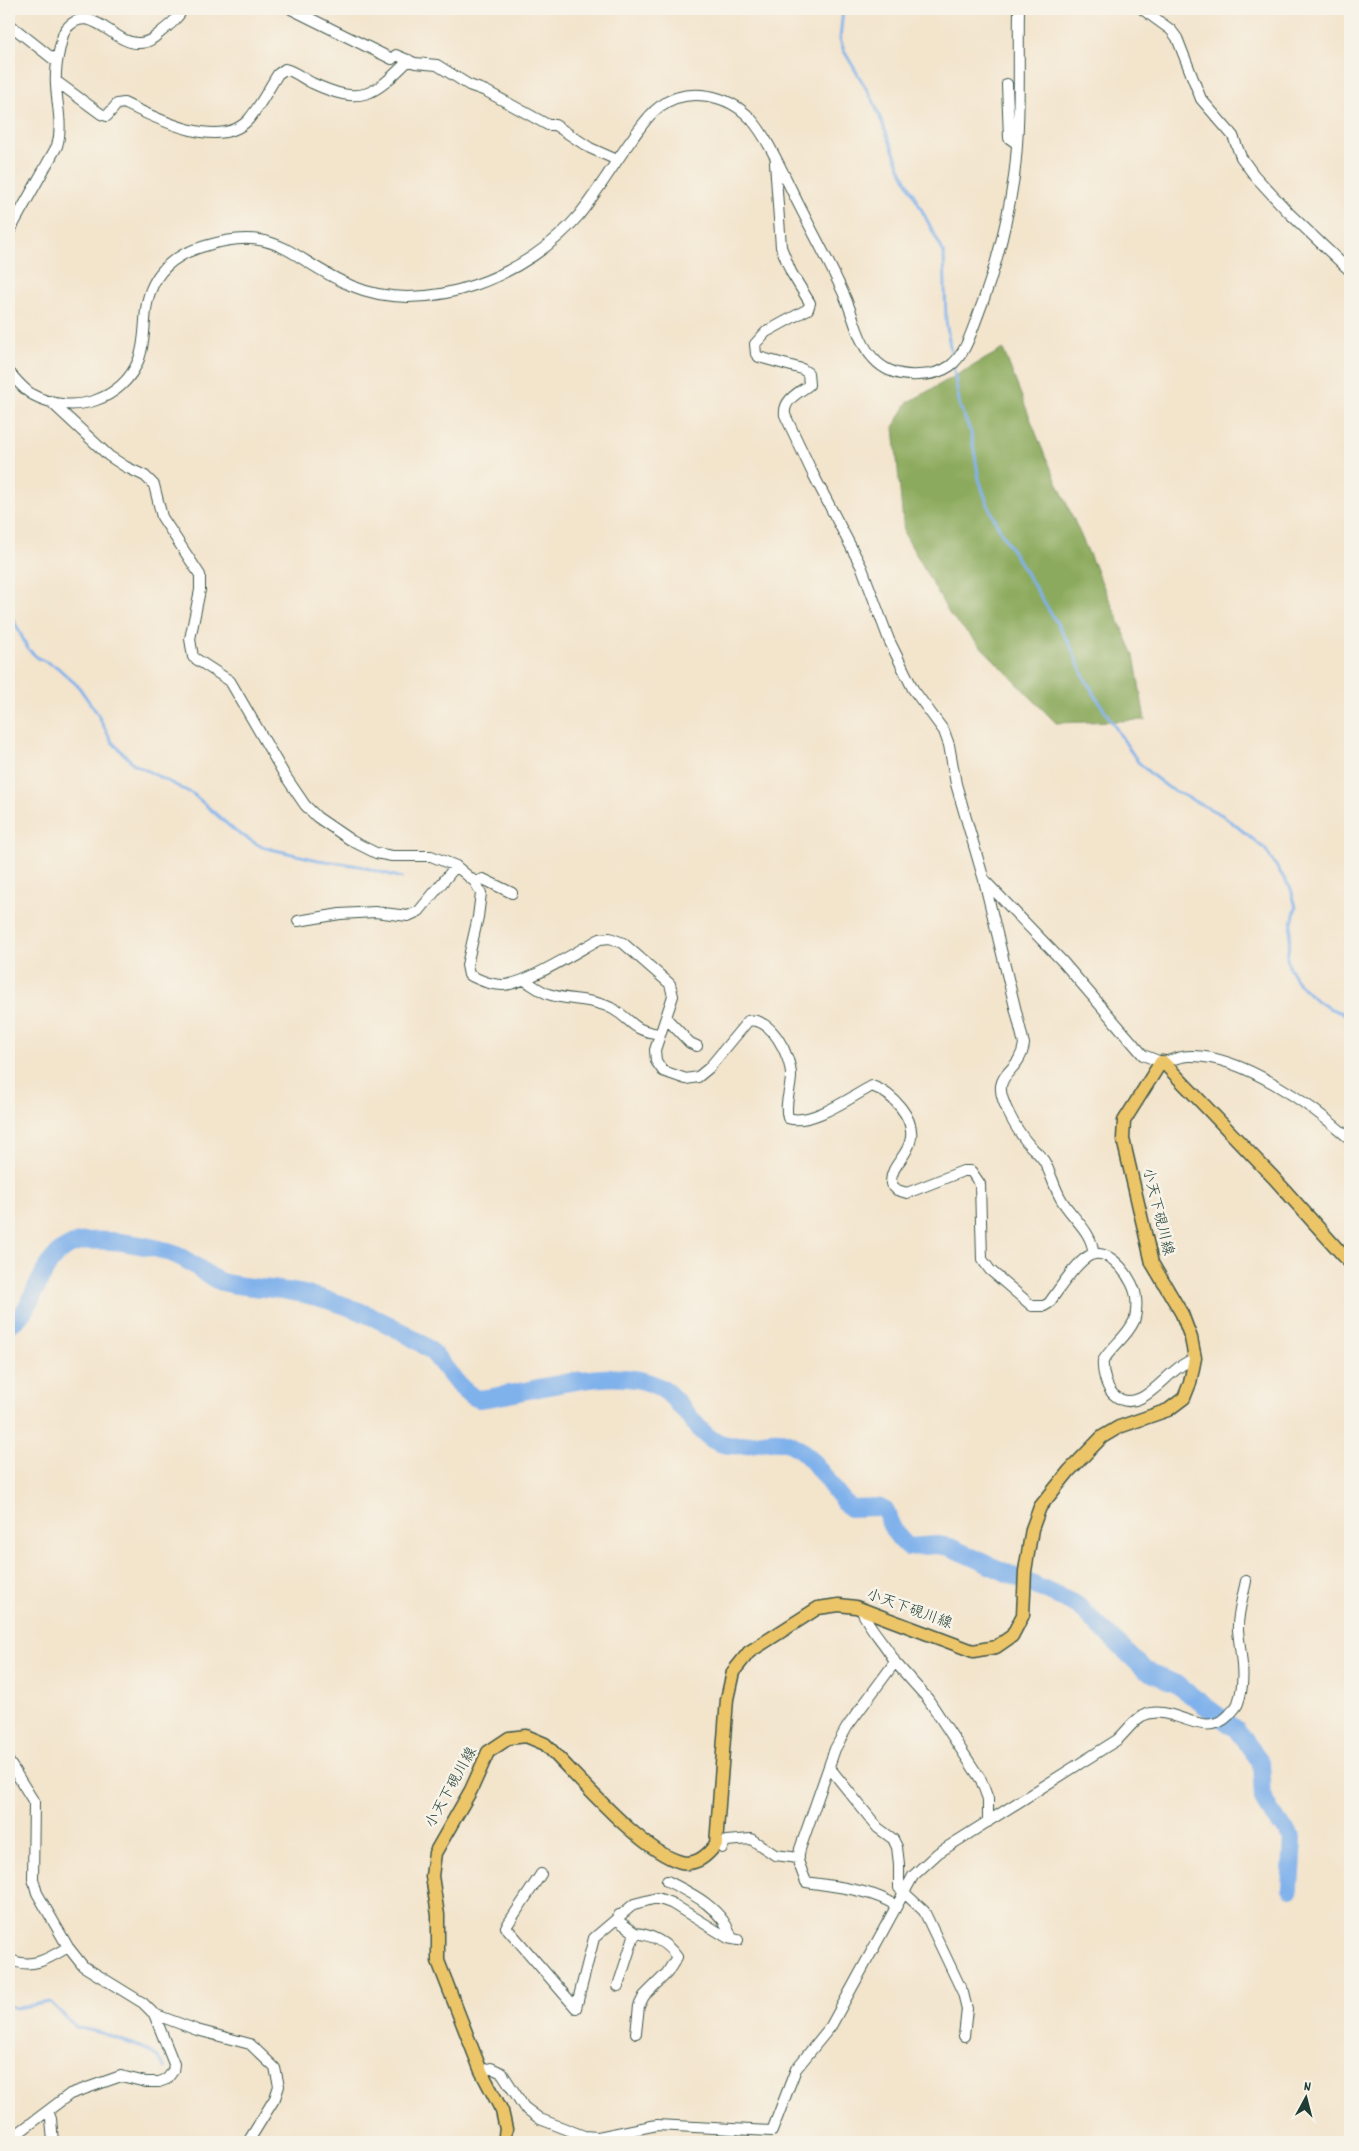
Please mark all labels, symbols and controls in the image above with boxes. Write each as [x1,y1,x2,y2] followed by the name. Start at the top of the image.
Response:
[1135,1166,1179,1258] street label: 小天下硯川線
[863,1584,955,1636] street label: 小天下硯川線
[421,1743,483,1833] street label: 小天下硯川線
[1282,2074,1332,2124] north arrow
[1303,2077,1312,2097] text: N

